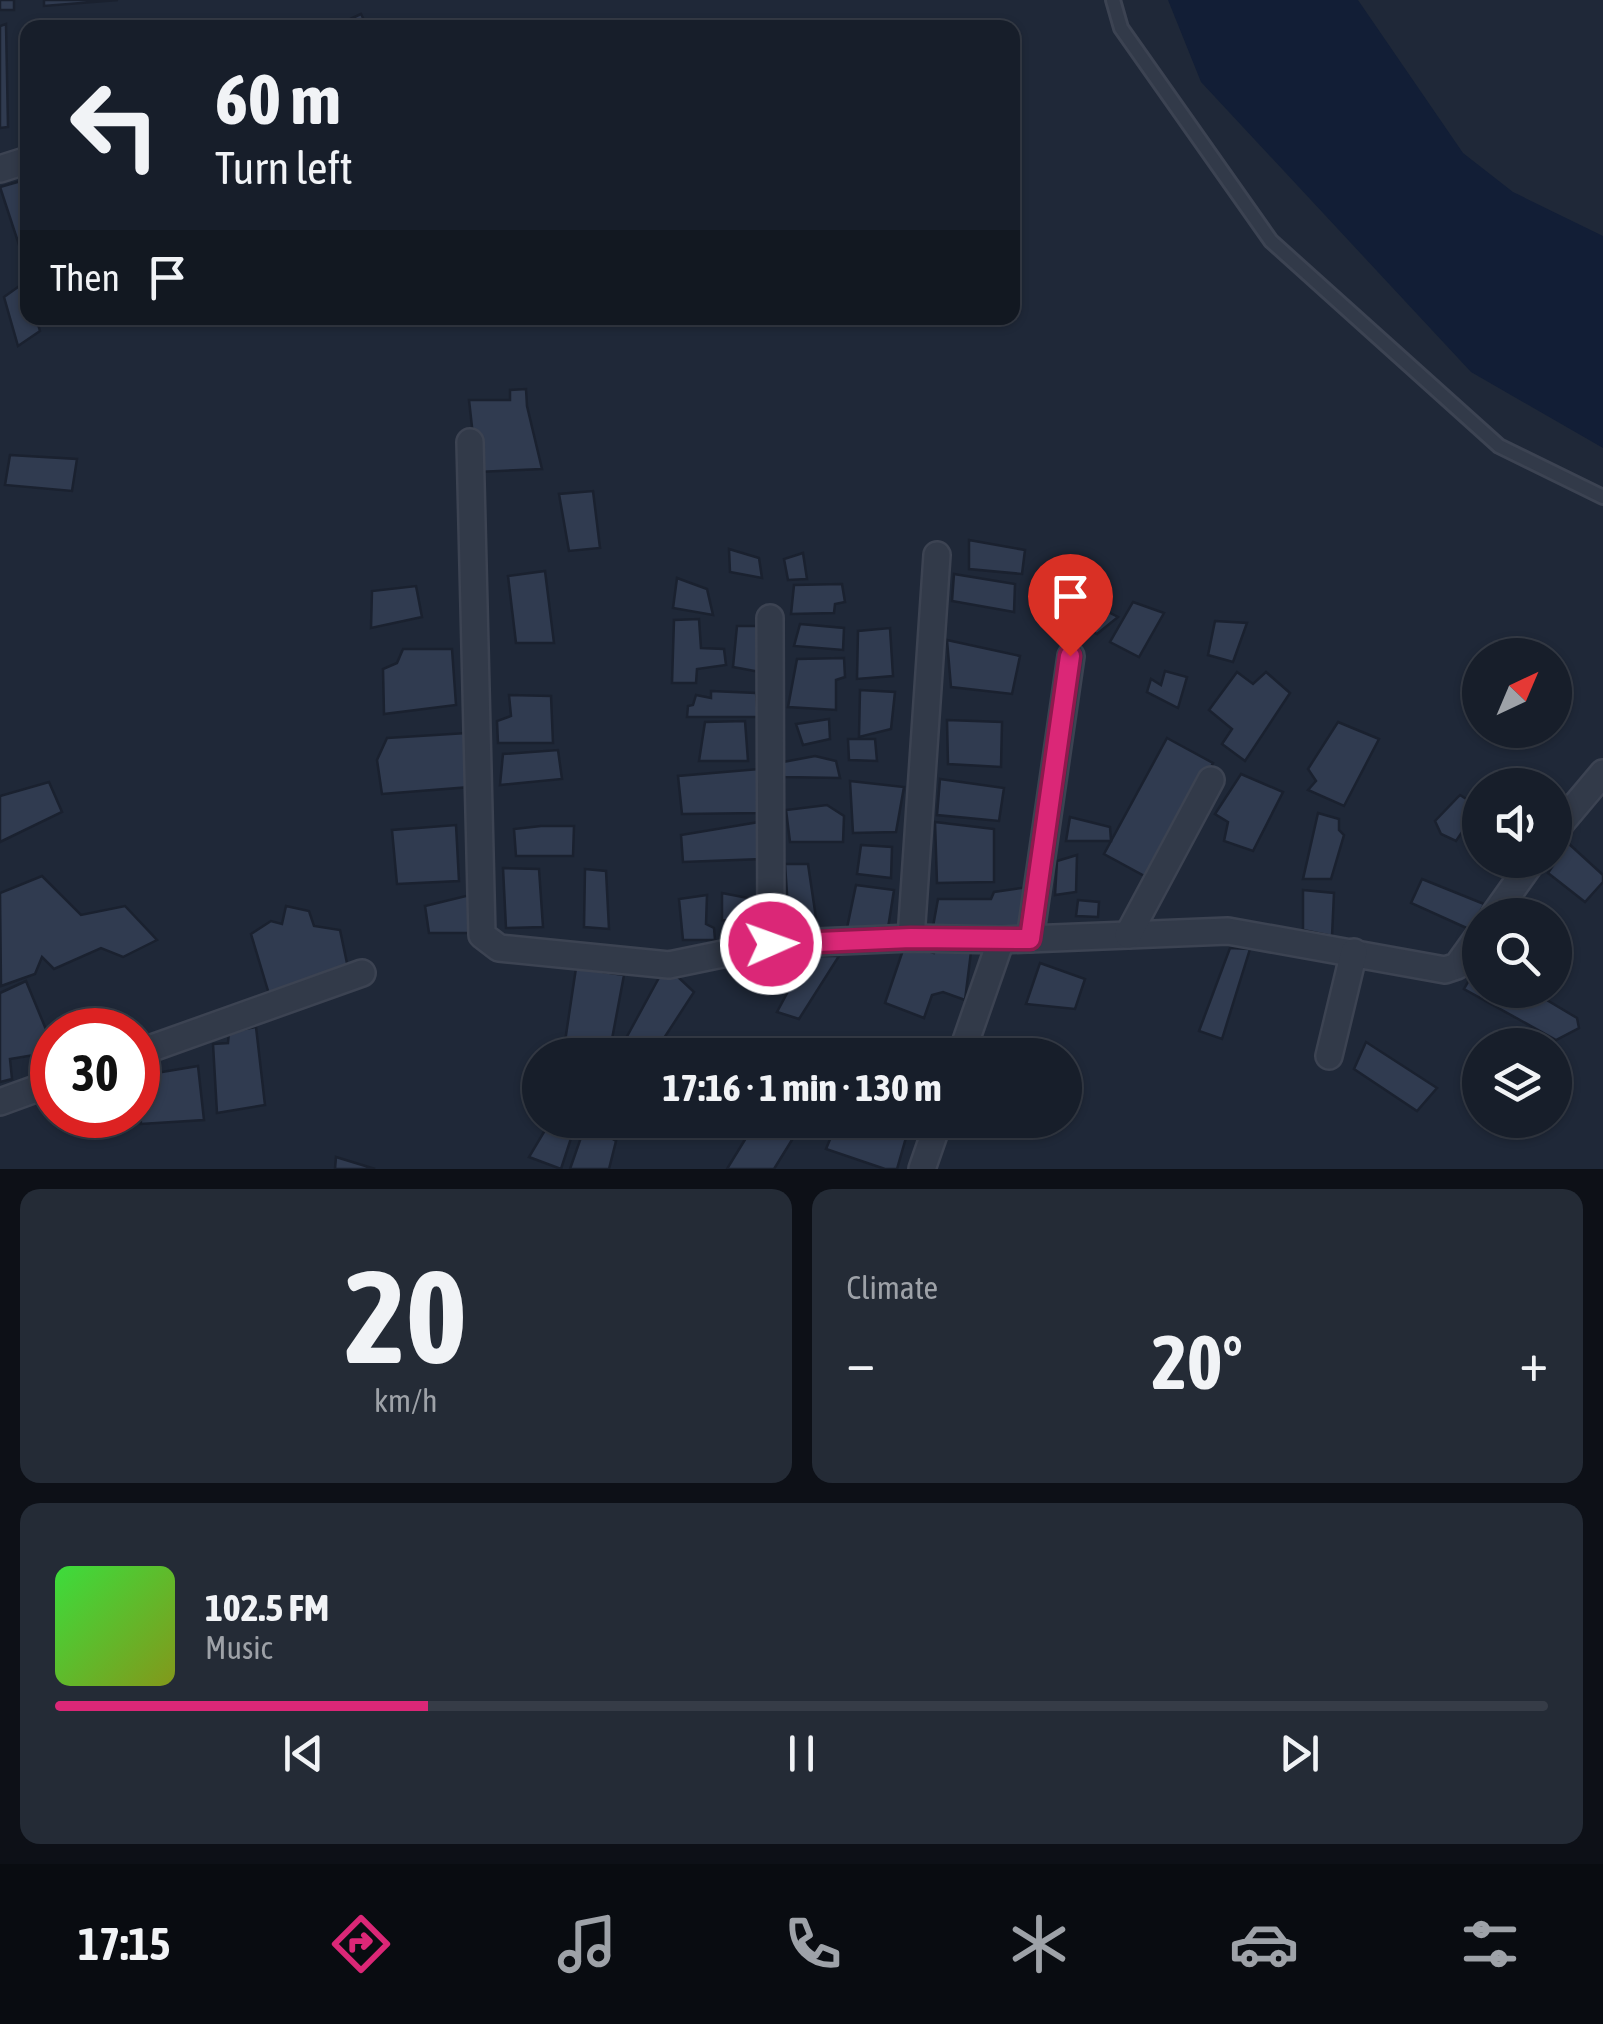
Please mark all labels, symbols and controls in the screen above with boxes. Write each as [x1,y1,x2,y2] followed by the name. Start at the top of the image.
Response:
[215,59,341,139] text: 60 m
[50,60,180,190] icon: left
[215,142,353,194] text: Turn left
[140,250,195,305] icon: arrive
[50,256,120,299] text: Then
[1028,554,1113,657] pin
[1043,569,1098,624] icon: arrive
[1462,638,1572,748] north arrow
[1462,638,1572,1138] map controls
[1462,768,1572,878] button: sound
[719,892,823,996] position arrow
[1462,898,1572,1008] button: search
[30,1008,160,1138] speed limit sign: 30
[1462,1028,1572,1138] button: layers
[662,1066,942,1109] text: 17:16 · 1 min · 130 m
[345,1242,467,1391] text: 20
[847,1269,938,1306] text: Climate
[1152,1319,1243,1405] text: 20°
[847,1330,875,1393] text: −
[1519,1330,1548,1393] text: +
[374,1382,437,1419] text: km/h
[205,1586,329,1629] text: 102.5 FM
[205,1629,272,1666] text: Music
[276,1726,331,1781] icon: previous
[774,1726,829,1781] icon: pause
[1272,1726,1327,1781] icon: next
[326,1909,396,1979] icon: directions
[552,1909,622,1979] icon: music
[778,1909,848,1979] icon: phone
[1004,1909,1074,1979] icon: climate
[1229,1909,1299,1979] icon: car
[1455,1909,1525,1979] icon: filters
[78,1918,171,1970] text: 17:15

